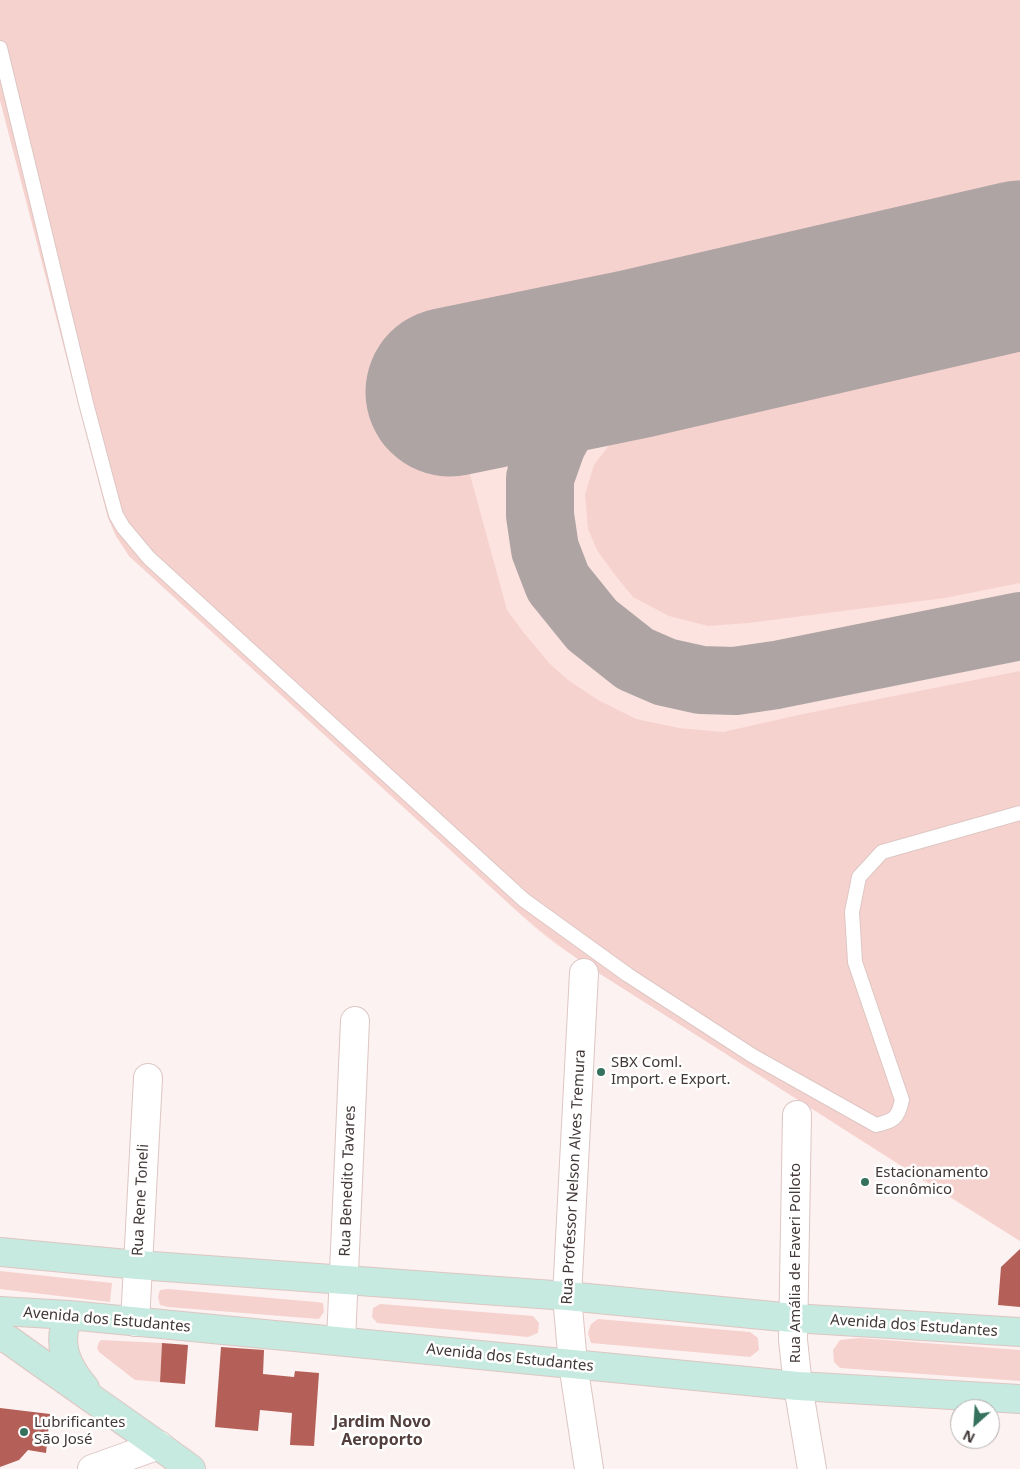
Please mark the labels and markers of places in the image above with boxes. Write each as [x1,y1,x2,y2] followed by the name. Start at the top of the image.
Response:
[611,1054,731,1089] place label: SBX Coml. Import. e Export.
[595,1066,607,1078] marker: SBX Coml. Import. e Export.
[875,1164,988,1199] place label: Estacionamento Econômico
[859,1176,871,1188] marker: Estacionamento Econômico
[34,1414,125,1449] place label: Lubrificantes São José
[18,1426,30,1438] marker: Lubrificantes São José

